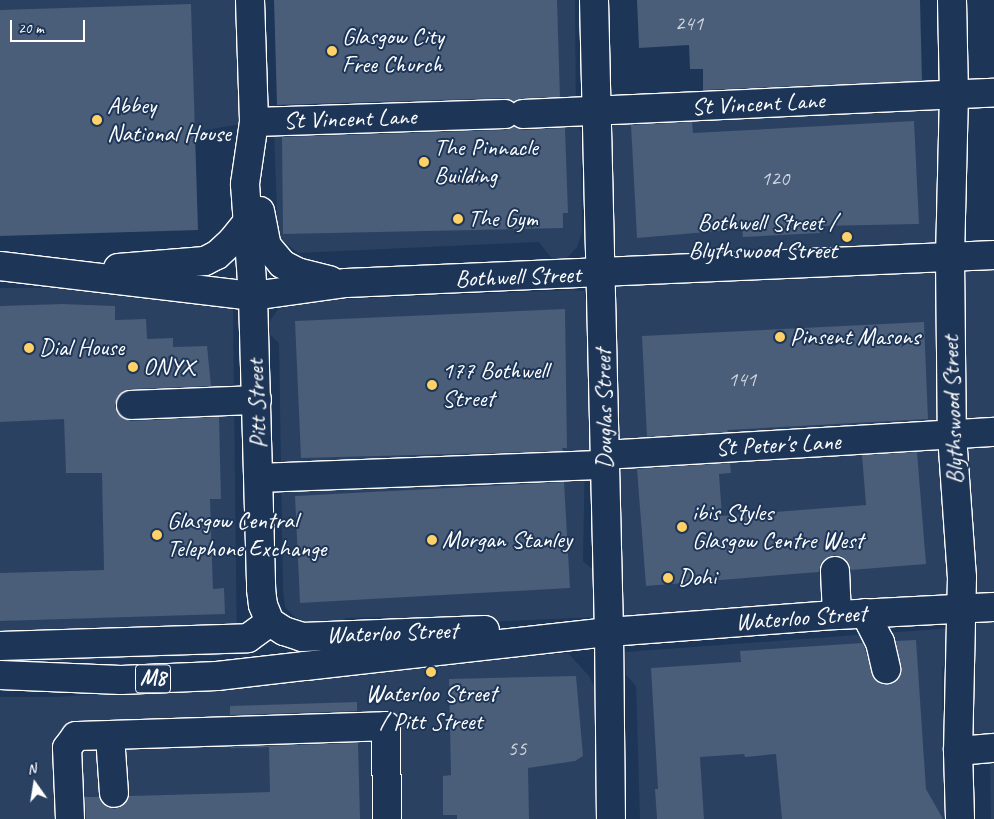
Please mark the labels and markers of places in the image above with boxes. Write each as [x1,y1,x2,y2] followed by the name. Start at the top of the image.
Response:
[342,23,444,79] place label: Glasgow City Free Church
[326,45,338,57] marker: Glasgow City Free Church
[107,92,231,148] place label: Abbey National House
[91,114,103,126] marker: Abbey National House
[434,134,538,190] place label: The Pinnacle Building
[418,156,430,168] marker: The Pinnacle Building
[468,205,539,233] place label: The Gym
[688,209,837,265] place label: Bothwell Street / Blythswood Street
[452,213,464,225] marker: The Gym
[841,231,853,243] marker: Bothwell Street / Blythswood Street
[790,323,921,351] place label: Pinsent Masons
[774,331,786,343] marker: Pinsent Masons
[39,334,124,362] place label: Dial House
[23,342,35,354] marker: Dial House
[143,353,194,381] place label: ONYX
[442,357,548,413] place label: 177 Bothwell Street
[127,361,139,373] marker: ONYX
[426,379,438,391] marker: 177 Bothwell Street
[692,499,863,555] place label: ibis Styles Glasgow Centre West
[167,507,327,563] place label: Glasgow Central Telephone Exchange
[676,521,688,533] marker: ibis Styles Glasgow Centre West
[442,526,573,554] place label: Morgan Stanley
[151,529,163,541] marker: Glasgow Central Telephone Exchange
[426,534,438,546] marker: Morgan Stanley
[678,564,716,592] place label: Dohi
[662,572,674,584] marker: Dohi
[425,666,437,678] marker: Waterloo Street / Pitt Street
[365,680,497,736] place label: Waterloo Street / Pitt Street

